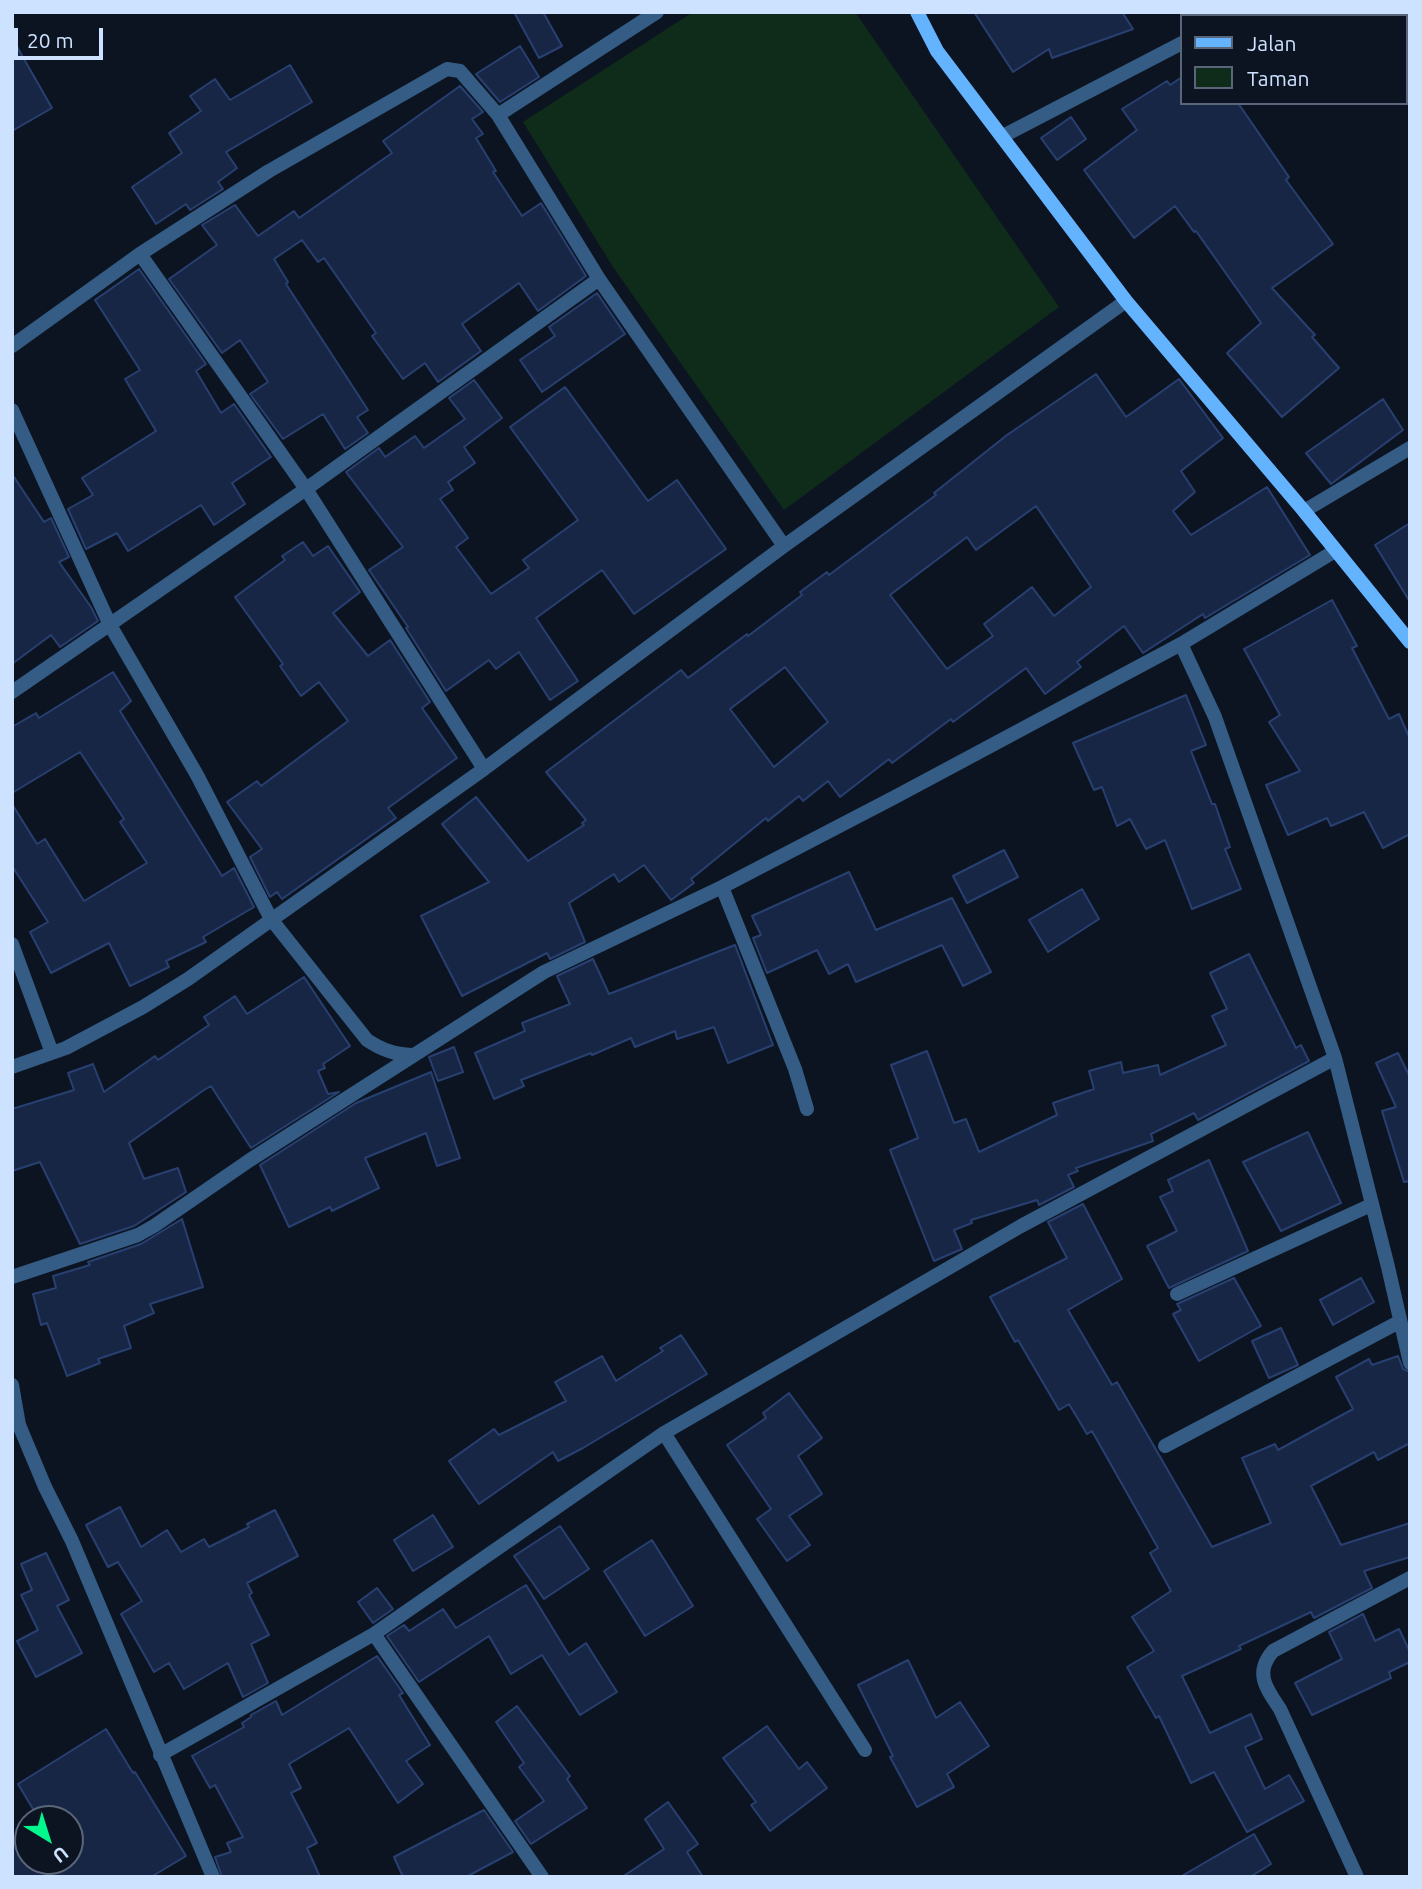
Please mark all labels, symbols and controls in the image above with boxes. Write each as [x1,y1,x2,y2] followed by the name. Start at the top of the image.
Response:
[18,14,107,58] scale bar
[1180,14,1408,105] legend
[27,28,74,52] text: 20 m
[1247,31,1296,55] text: Jalan
[1247,66,1310,90] text: Taman
[14,1805,84,1875] north arrow
[49,1842,73,1868] text: U

